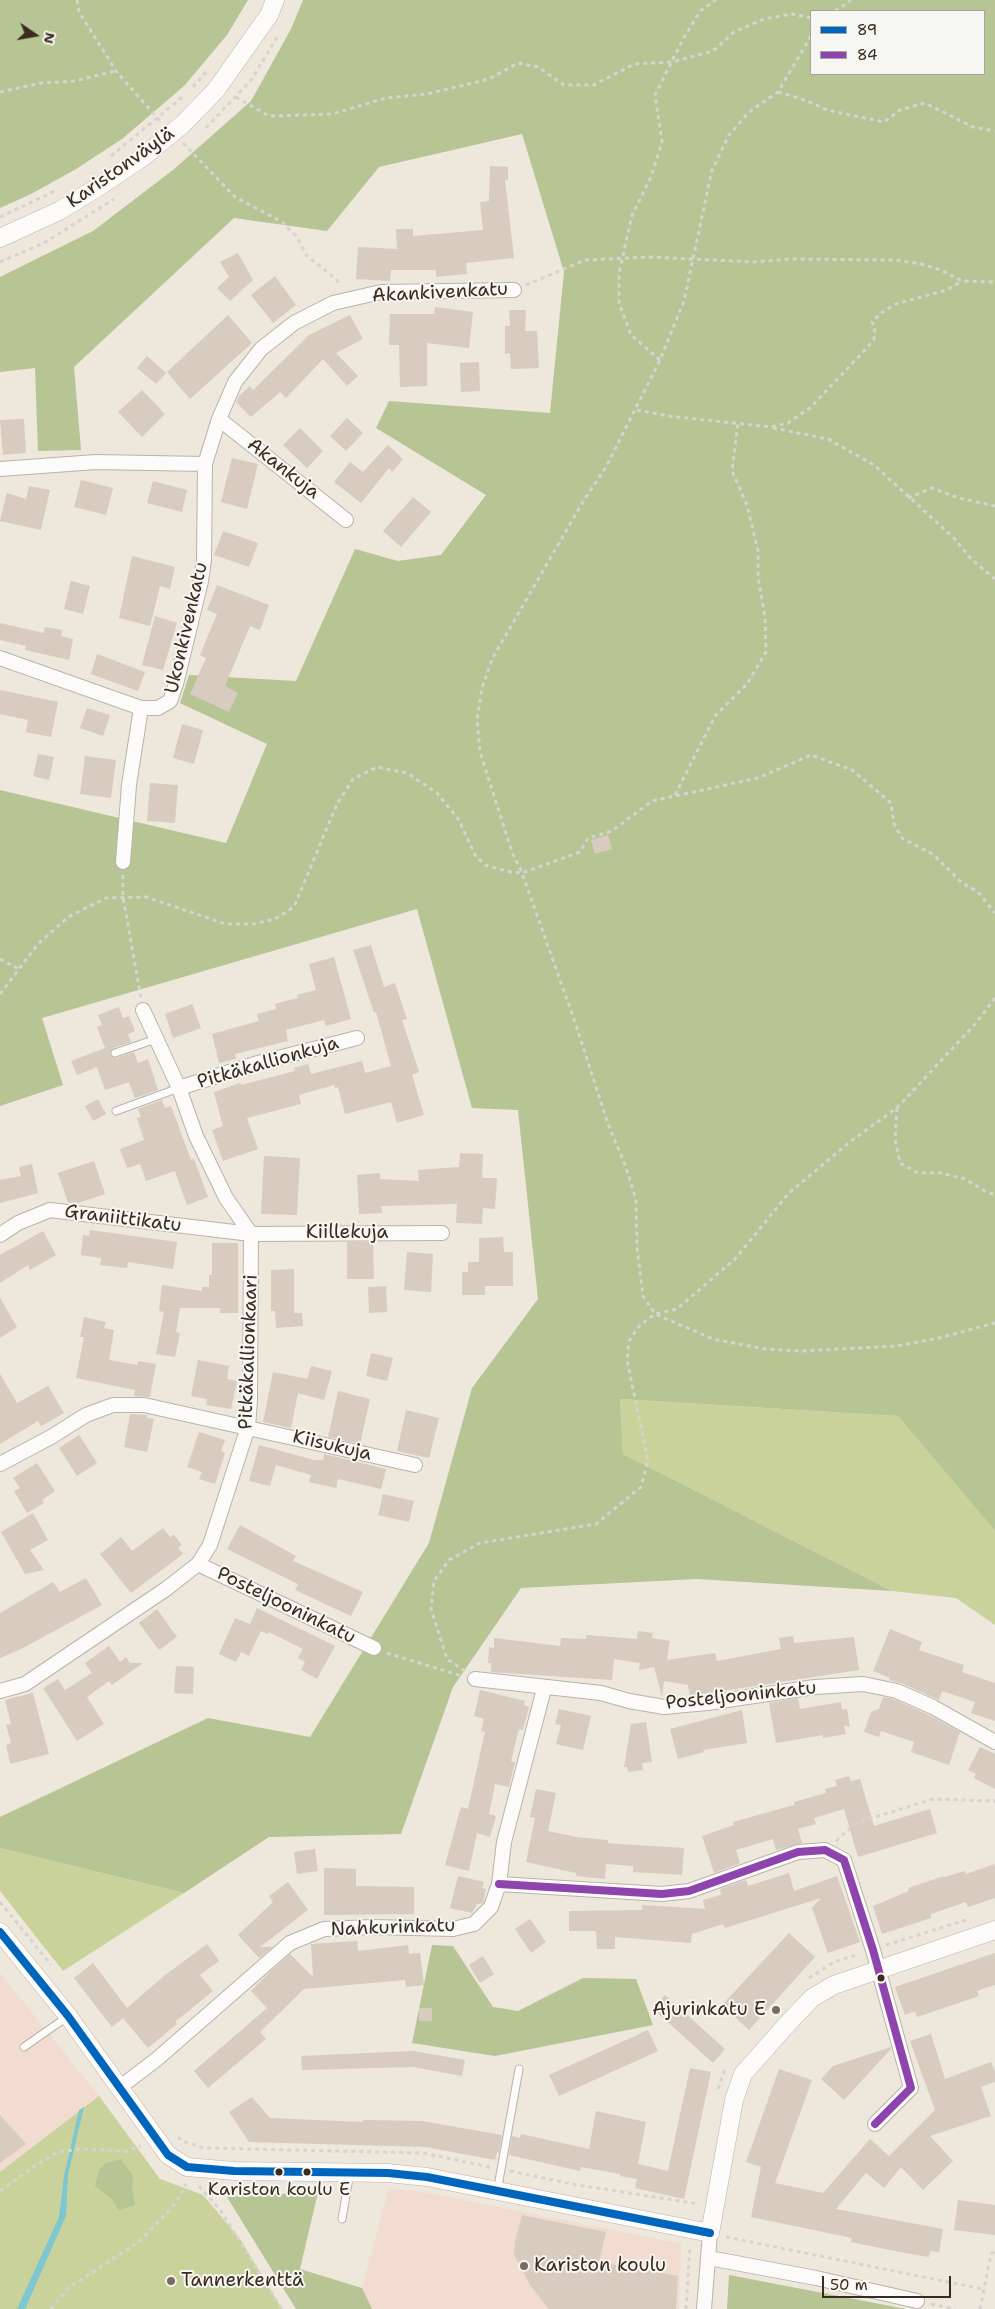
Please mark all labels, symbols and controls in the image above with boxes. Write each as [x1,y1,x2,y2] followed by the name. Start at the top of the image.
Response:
[10,10,60,60] north arrow
[810,10,985,75] legend
[857,20,877,40] text: 89
[40,31,60,45] text: N
[857,45,877,65] text: 84
[63,123,179,213] street label: Karistonväylä
[371,278,509,308] street label: Akankivenkatu
[242,434,324,504] street label: Akankuja
[161,560,213,696] street label: Ukonkivenkatu
[195,1032,341,1094] street label: Pitkäkallionkuja
[63,1201,183,1237] street label: Graniittikatu
[306,1222,388,1244] street label: Kiillekuja
[235,1274,263,1430] street label: Pitkäkallionkaari
[290,1426,374,1466] street label: Kiisukuja
[213,1563,359,1649] street label: Posteljooninkatu
[664,1677,818,1715] street label: Posteljooninkatu
[330,1914,456,1942] street label: Nahkurinkatu
[876,1973,886,1983] unlabelled marker
[652,1999,766,2021] place label: Ajurinkatu E
[770,2004,782,2016] marker: Ajurinkatu E
[274,2167,284,2177] marker: Kariston koulu E
[302,2167,312,2177] unlabelled marker
[208,2179,350,2201] place label: Kariston koulu E
[534,2255,666,2277] place label: Kariston koulu
[518,2260,530,2272] marker: Kariston koulu
[825,2266,954,2298] scale bar
[181,2270,304,2292] place label: Tannerkenttä
[165,2275,177,2287] marker: Tannerkenttä
[830,2275,868,2295] text: 50 m

